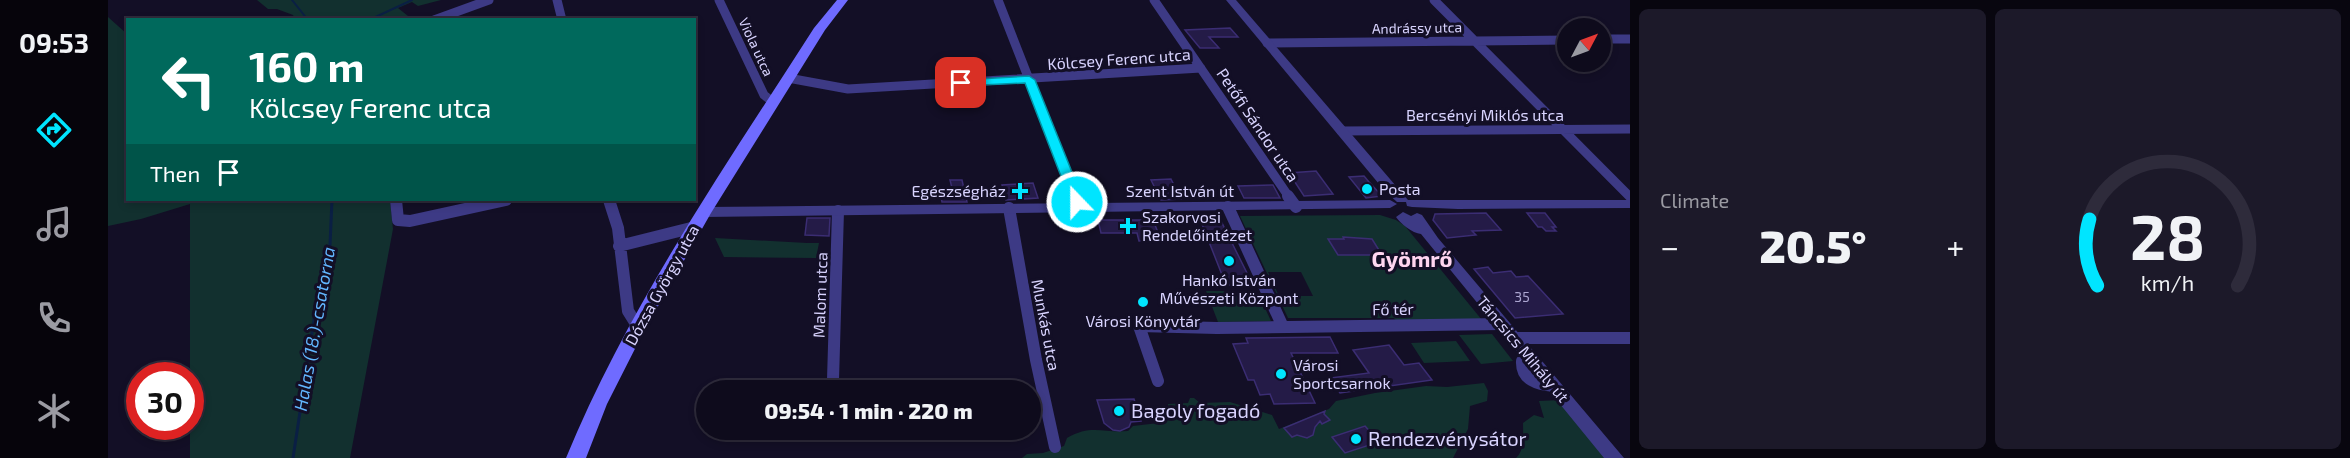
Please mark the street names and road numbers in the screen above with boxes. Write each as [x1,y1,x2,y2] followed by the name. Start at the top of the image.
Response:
[735,15,777,79] street label: Viola utca
[1372,18,1462,37] street label: Andrássy utca
[1047,44,1191,73] street label: Kölcsey Ferenc utca
[1213,64,1304,185] street label: Petőfi Sándor utca
[1406,105,1564,124] street label: Bercsényi Miklós utca
[1126,181,1234,200] street label: Szent István út
[621,221,703,348] street label: Dózsa György utca
[809,252,830,338] street label: Malom utca
[1028,277,1065,372] street label: Munkás utca
[1473,292,1573,406] street label: Táncsics Mihály út
[1372,299,1415,318] street label: Fő tér

